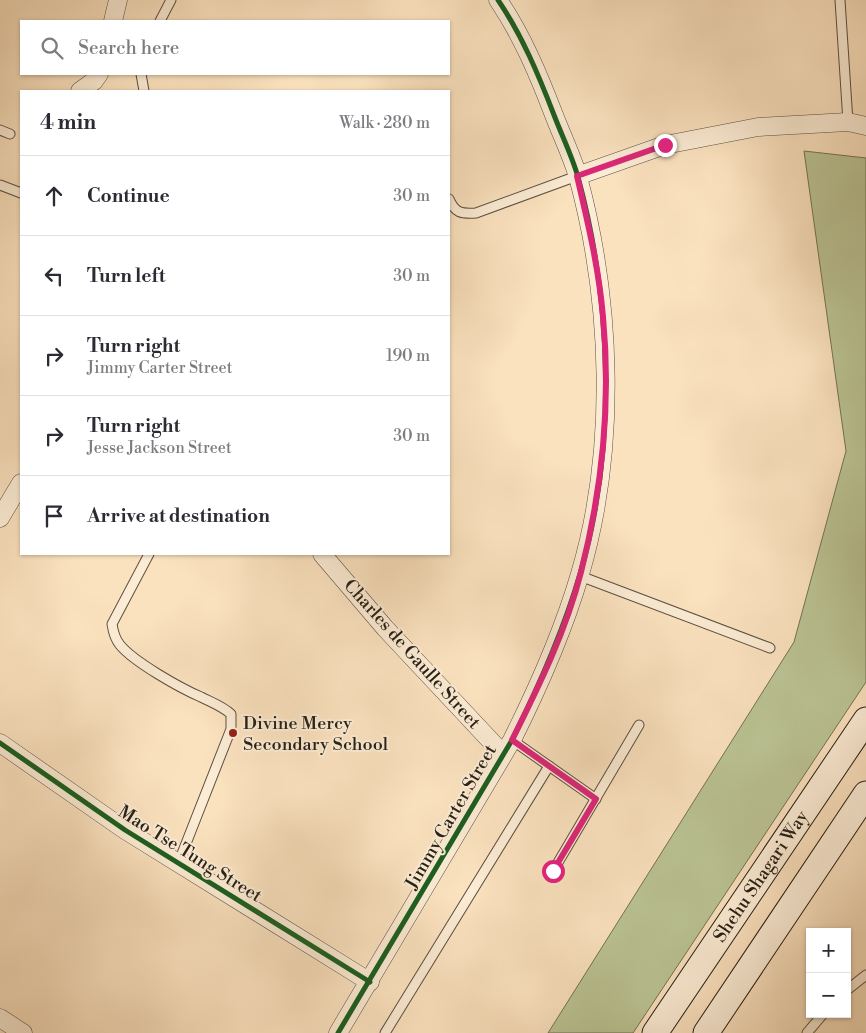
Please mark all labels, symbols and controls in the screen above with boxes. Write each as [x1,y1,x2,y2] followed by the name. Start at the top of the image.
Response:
[20,20,450,75] search box
[38,34,66,62] icon: search
[78,36,179,60] text: Search here
[40,110,96,136] text: 4 min
[339,113,430,133] text: Walk · 280 m
[654,134,677,157] route end
[40,182,68,210] icon: ahead
[87,184,170,208] text: Continue
[393,186,430,206] text: 30 m
[40,262,68,290] icon: left
[87,264,166,288] text: Turn left
[393,266,430,286] text: 30 m
[87,334,180,358] text: Turn right
[40,342,68,370] icon: right
[386,346,430,366] text: 190 m
[87,358,232,378] text: Jimmy Carter Street
[87,414,180,438] text: Turn right
[40,422,68,450] icon: right
[393,426,430,446] text: 30 m
[87,438,232,458] text: Jesse Jackson Street
[40,502,68,530] icon: arrive
[87,504,270,528] text: Arrive at destination
[339,574,486,734] street label: Charles de Gaulle Street
[243,712,389,756] place label: Divine Mercy Secondary School
[227,727,239,739] marker: Divine Mercy Secondary School
[400,740,502,894] street label: Jimmy Carter Street
[114,800,267,908] street label: Mao Tse Tung Street
[708,806,813,947] street label: Shehu Shagari Way
[542,860,565,883] route start
[806,928,851,1018] map controls
[806,928,851,973] button: +
[806,973,851,1018] button: −

